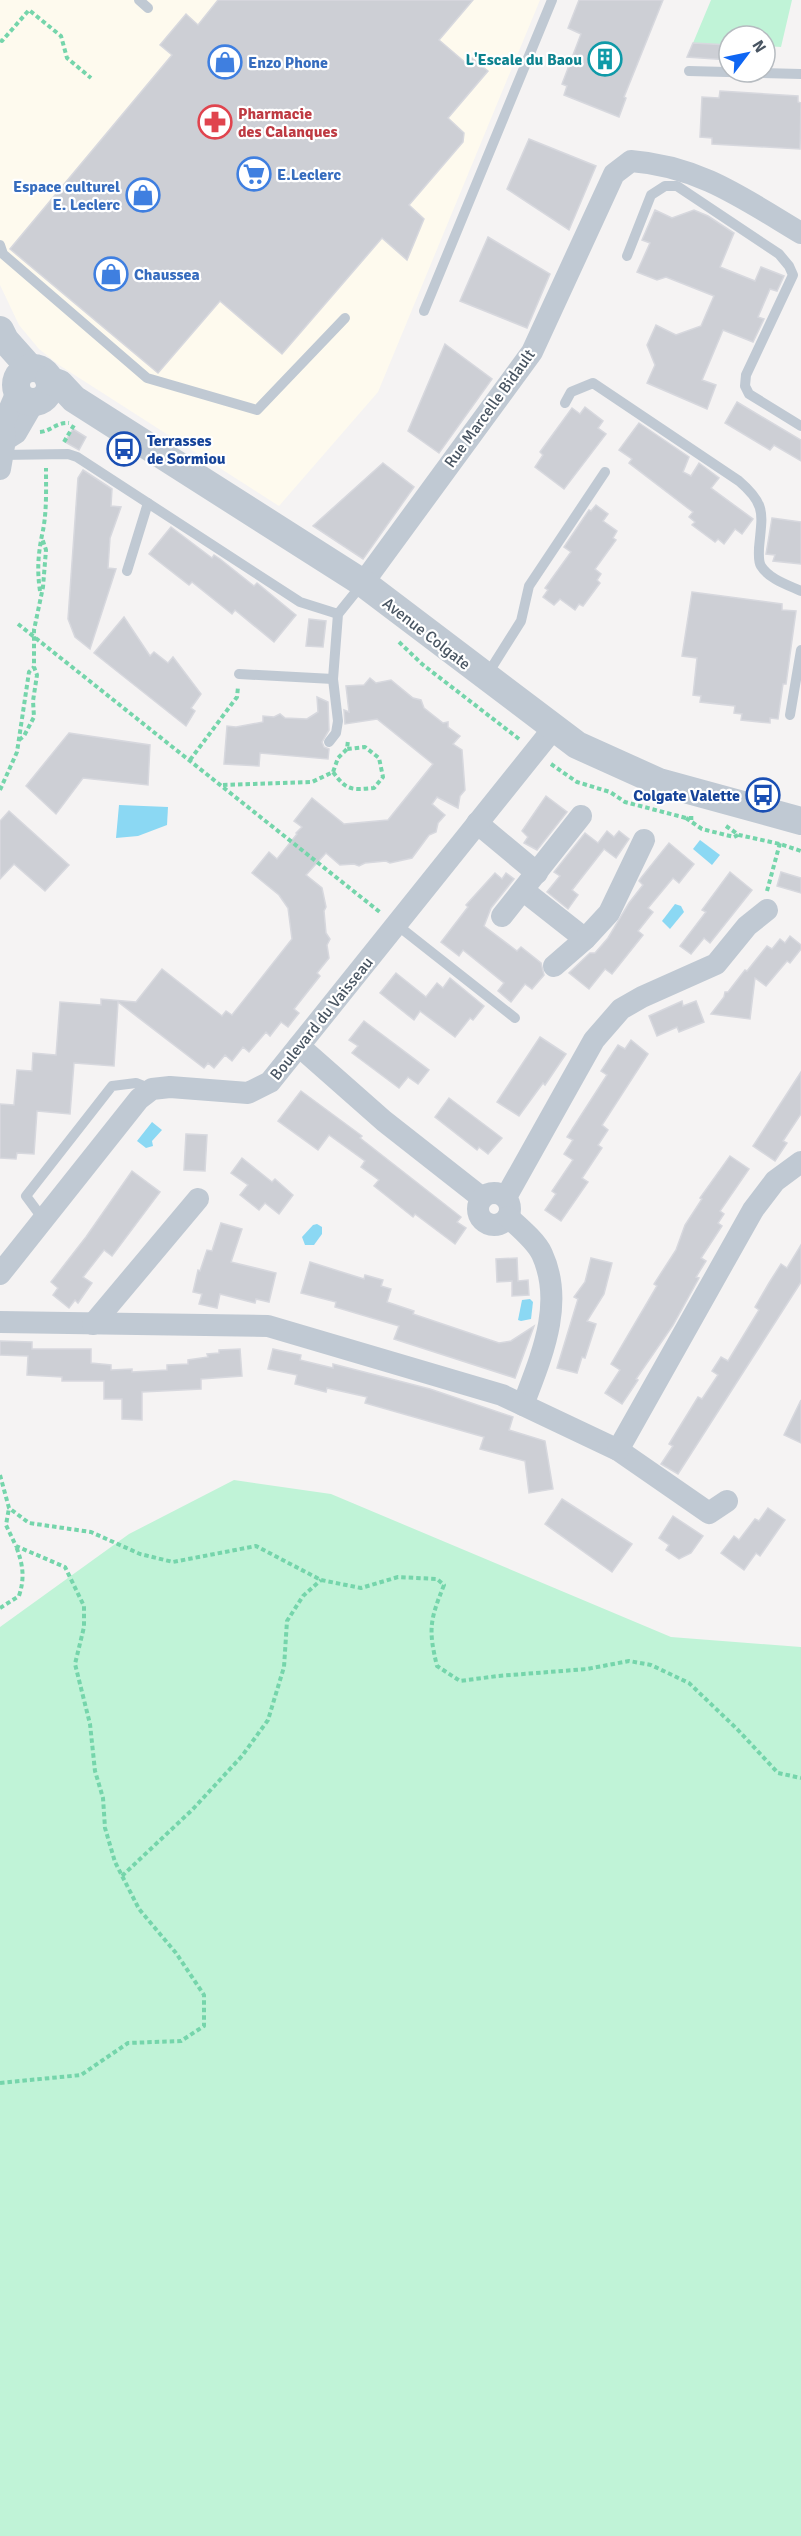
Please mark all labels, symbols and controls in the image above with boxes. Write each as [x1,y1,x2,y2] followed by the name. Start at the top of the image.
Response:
[717,24,777,84] north arrow
[747,37,770,57] text: N
[587,41,623,77] building icon: L'Escale du Baou
[207,44,243,80] shop icon: Enzo Phone
[466,50,582,70] place label: L'Escale du Baou
[248,53,328,73] place label: Enzo Phone
[197,104,233,140] pharmacy icon: Pharmacie des Calanques
[238,104,338,142] place label: Pharmacie des Calanques
[236,156,272,192] supermarket icon: E.Leclerc
[277,165,341,185] place label: E.Leclerc
[13,177,120,215] place label: Espace culturel E. Leclerc
[125,177,161,213] shop icon: Espace culturel E. Leclerc
[93,256,129,292] shop icon: Chaussea
[134,265,200,285] place label: Chaussea
[440,345,540,472] street label: Rue Marcelle Bidault
[106,431,142,467] bus stop icon: Terrasses de Sormiou
[147,431,226,469] place label: Terrasses de Sormiou
[379,593,474,674] street label: Avenue Colgate
[745,777,781,813] bus stop icon: Colgate Valette
[633,786,740,806] place label: Colgate Valette
[266,953,378,1084] street label: Boulevard du Vaisseau

